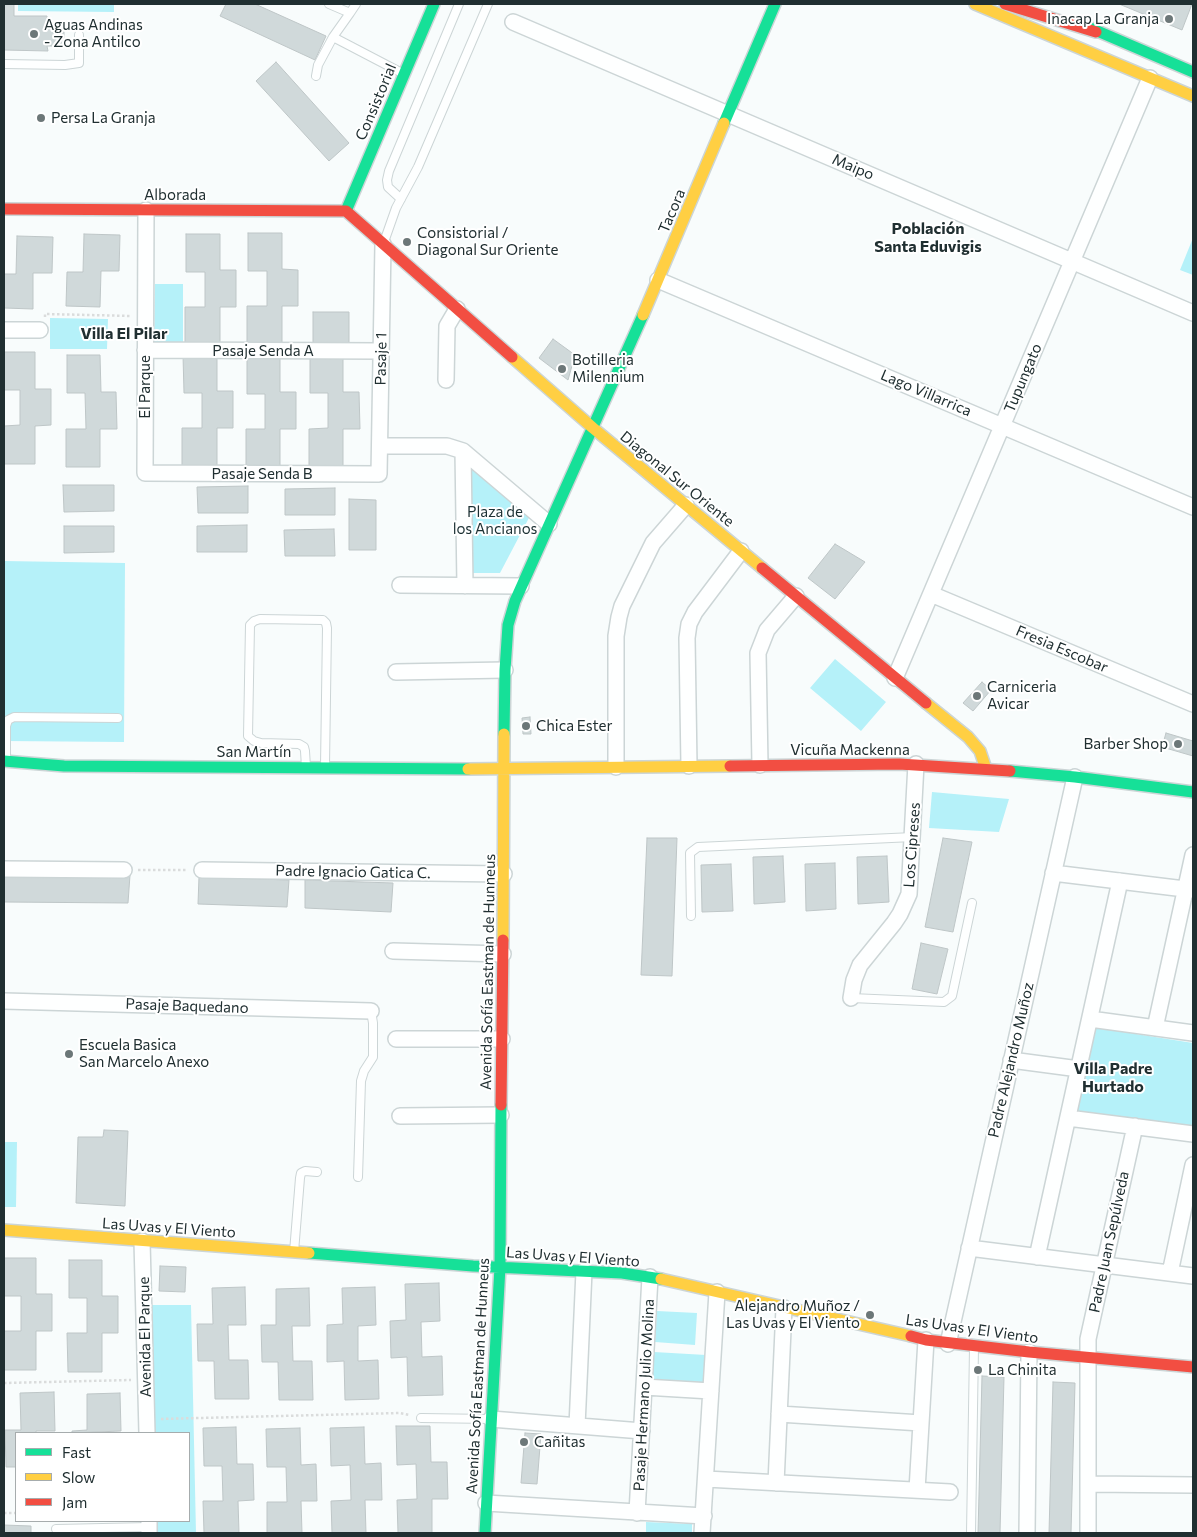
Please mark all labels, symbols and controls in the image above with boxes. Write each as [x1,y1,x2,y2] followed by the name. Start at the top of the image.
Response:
[1047,10,1159,28] place label: Inacap La Granja
[1163,13,1175,25] marker: Inacap La Granja
[44,16,143,51] place label: Aguas Andinas - Zona Antilco
[28,28,40,40] marker: Aguas Andinas - Zona Antilco
[352,61,400,143] street label: Consistorial
[51,109,156,127] place label: Persa La Granja
[35,112,47,124] marker: Persa La Granja
[829,150,877,184] street label: Maipo
[144,186,206,204] street label: Alborada
[655,186,689,236] street label: Tacora
[874,219,982,257] district label: Población Santa Eduvigis
[417,224,558,259] place label: Consistorial / Diagonal Sur Oriente
[401,236,413,248] marker: Consistorial / Diagonal Sur Oriente
[80,324,168,344] district label: Villa El Pilar
[372,332,390,386] street label: Pasaje 1
[1000,341,1046,415] street label: Tupungato
[212,342,314,360] street label: Pasaje Senda A
[572,351,644,386] place label: Botilleria Milennium
[136,355,154,419] street label: El Parque
[556,363,568,375] marker: Botilleria Milennium
[878,366,974,420] street label: Lago Villarrica
[616,428,738,530] street label: Diagonal Sur Oriente
[212,465,312,483] street label: Pasaje Senda B
[453,503,537,538] park label: Plaza de los Ancianos
[1013,622,1111,676] street label: Fresia Escobar
[987,678,1057,713] place label: Carniceria Avicar
[971,690,983,702] marker: Carniceria Avicar
[536,717,612,735] place label: Chica Ester
[520,720,532,732] marker: Chica Ester
[1084,735,1168,753] place label: Barber Shop
[1172,738,1184,750] marker: Barber Shop
[790,741,910,759] street label: Vicuña Mackenna
[217,743,291,761] street label: San Martín
[900,802,924,888] street label: Los Cipreses
[477,854,499,1090] street label: Avenida Sofía Eastman de Hunneus
[275,862,431,882] street label: Padre Ignacio Gatica C.
[984,981,1038,1139] street label: Padre Alejandro Muñoz
[125,995,249,1017] street label: Pasaje Baquedano
[79,1036,209,1071] place label: Escuela Basica San Marcelo Anexo
[63,1048,75,1060] marker: Escuela Basica San Marcelo Anexo
[1073,1059,1153,1097] district label: Villa Padre Hurtado
[1085,1170,1133,1314] street label: Padre Juan Sepúlveda
[102,1214,236,1242] street label: Las Uvas y El Viento
[506,1243,640,1271] street label: Las Uvas y El Viento
[463,1257,493,1495] street label: Avenida Sofía Eastman de Hunneus
[135,1277,155,1397] street label: Avenida El Parque
[726,1297,860,1332] place label: Alejandro Muñoz / Las Uvas y El Viento
[630,1298,658,1492] street label: Pasaje Hermano Julio Molina
[864,1309,876,1321] marker: Alejandro Muñoz / Las Uvas y El Viento
[904,1311,1040,1347] street label: Las Uvas y El Viento
[988,1361,1056,1379] place label: La Chinita
[972,1364,984,1376] marker: La Chinita
[15,1432,190,1522] legend
[534,1433,585,1451] place label: Cañitas
[518,1436,530,1448] marker: Cañitas
[62,1443,91,1461] text: Fast
[62,1468,95,1486] text: Slow
[62,1493,87,1511] text: Jam

